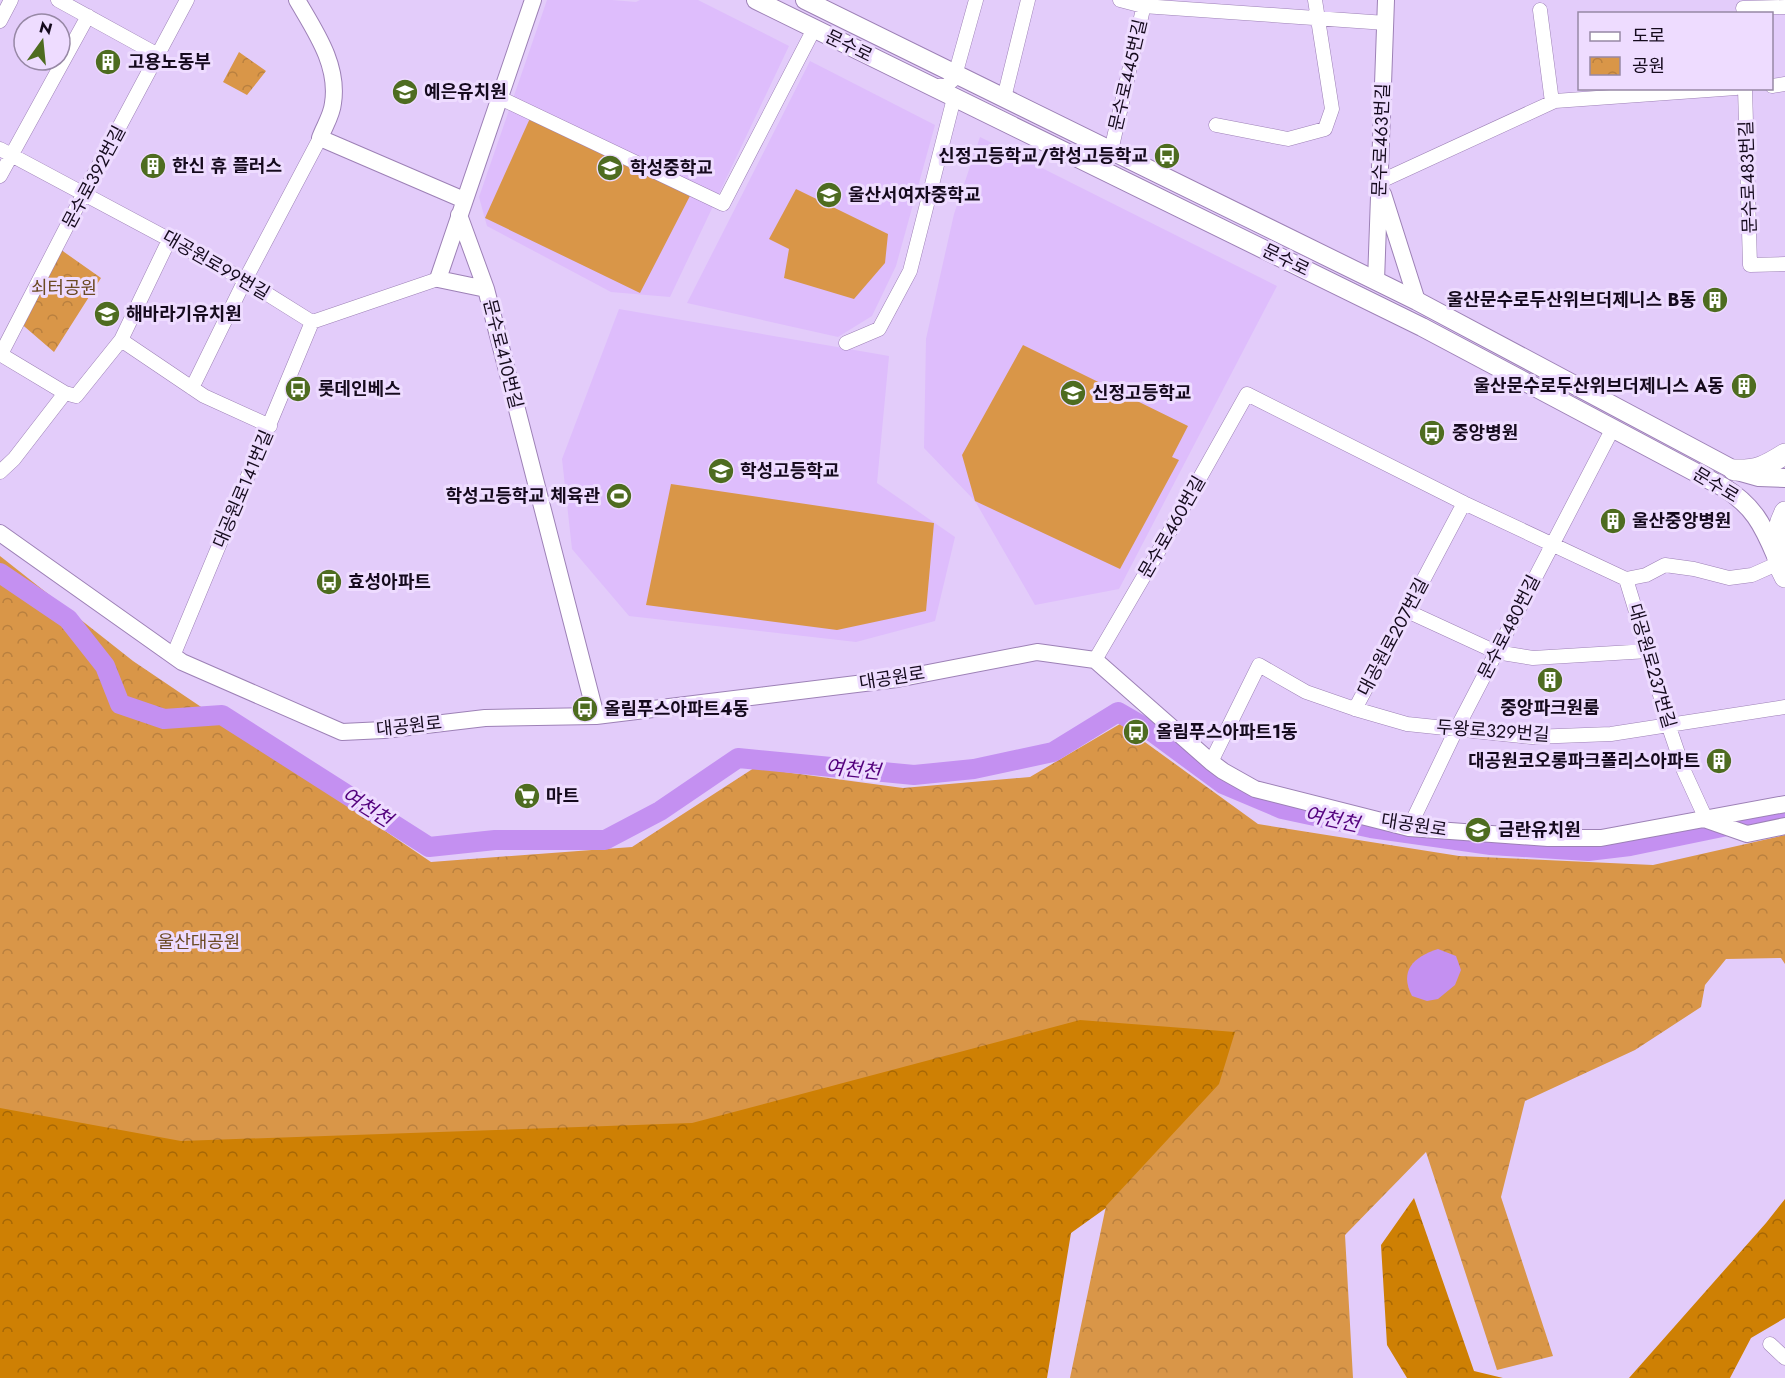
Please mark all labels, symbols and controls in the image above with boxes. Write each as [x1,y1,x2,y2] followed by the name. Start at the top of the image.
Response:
[12,12,72,72] north arrow
[1578,12,1773,90] legend
[37,15,55,41] text: N
[1103,17,1153,133] street label: 문수로445번길
[821,23,877,69] street label: 문수로
[1632,23,1665,49] text: 도로
[93,47,123,77] building icon: 고용노동부
[128,49,211,75] place label: 고용노동부
[1632,53,1665,79] text: 공원
[390,77,420,107] school or university icon: 예은유치원
[424,79,507,105] place label: 예은유치원
[1366,83,1396,197] street label: 문수로463번길
[1733,120,1763,234] street label: 문수로483번길
[56,121,132,233] street label: 문수로392번길
[1152,141,1182,171] bus stop icon: 신정고등학교/학성고등학교
[938,143,1148,169] place label: 신정고등학교/학성고등학교
[138,151,168,181] building icon: 한신 휴 플러스
[172,153,282,179] place label: 한신 휴 플러스
[595,153,625,183] school or university icon: 학성중학교
[630,155,713,181] place label: 학성중학교
[814,180,844,210] school or university icon: 울산서여자중학교
[848,182,980,208] place label: 울산서여자중학교
[157,224,275,306] street label: 대공원로99번길
[1258,237,1314,283] street label: 문수로
[31,275,97,301] park label: 쇠터공원
[1700,285,1730,315] building icon: 울산문수로두산위브더제니스 B동
[1447,287,1696,313] place label: 울산문수로두산위브더제니스 B동
[477,296,529,412] street label: 문수로410번길
[92,299,122,329] school or university icon: 해바라기유치원
[126,301,242,327] place label: 해바라기유치원
[1729,371,1759,401] building icon: 울산문수로두산위브더제니스 A동
[1474,373,1724,399] place label: 울산문수로두산위브더제니스 A동
[283,374,313,404] bus stop icon: 롯데인베스
[318,376,401,402] place label: 롯데인베스
[1058,378,1088,408] school or university icon: 신정고등학교
[1092,380,1191,406] place label: 신정고등학교
[1417,418,1447,448] bus stop icon: 중앙병원
[1452,420,1518,446] place label: 중앙병원
[206,426,280,552] street label: 대공원로141번길
[706,456,736,486] school or university icon: 학성고등학교
[740,458,839,484] place label: 학성고등학교
[1688,461,1744,509] street label: 문수로
[1132,471,1212,583] street label: 문수로460번길
[604,481,634,511] sports icon: 학성고등학교 체육관
[446,483,600,509] place label: 학성고등학교 체육관
[1598,506,1628,536] building icon: 울산중앙병원
[1632,508,1731,534] place label: 울산중앙병원
[314,567,344,597] bus stop icon: 효성아파트
[348,569,431,595] place label: 효성아파트
[1472,570,1546,684] street label: 문수로480번길
[1351,574,1435,700] street label: 대공원로207번길
[1622,601,1682,731] street label: 대공원로237번길
[857,660,927,696] street label: 대공원로
[1535,665,1565,695] building icon: 중앙파크원룸
[570,694,600,724] bus stop icon: 올림푸스아파트4동
[1500,695,1600,721] place label: 중앙파크원룸
[604,696,749,722] place label: 올림푸스아파트4동
[375,710,443,742] street label: 대공원로
[1436,714,1550,748] street label: 두왕로329번길
[1121,717,1151,747] bus stop icon: 올림푸스아파트1동
[1156,719,1298,745] place label: 올림푸스아파트1동
[1704,746,1734,776] building icon: 대공원코오롱파크폴리스아파트
[1468,748,1700,774] place label: 대공원코오롱파크폴리스아파트
[824,752,884,787] water label: 여천천
[336,781,400,836] water label: 여천천
[512,781,542,811] supermarket icon: 마트
[546,783,579,809] place label: 마트
[1302,800,1364,840] water label: 여천천
[1379,807,1449,843] street label: 대공원로
[1463,815,1493,845] school or university icon: 금란유치원
[1498,817,1581,843] place label: 금란유치원
[158,929,240,955] park label: 울산대공원

